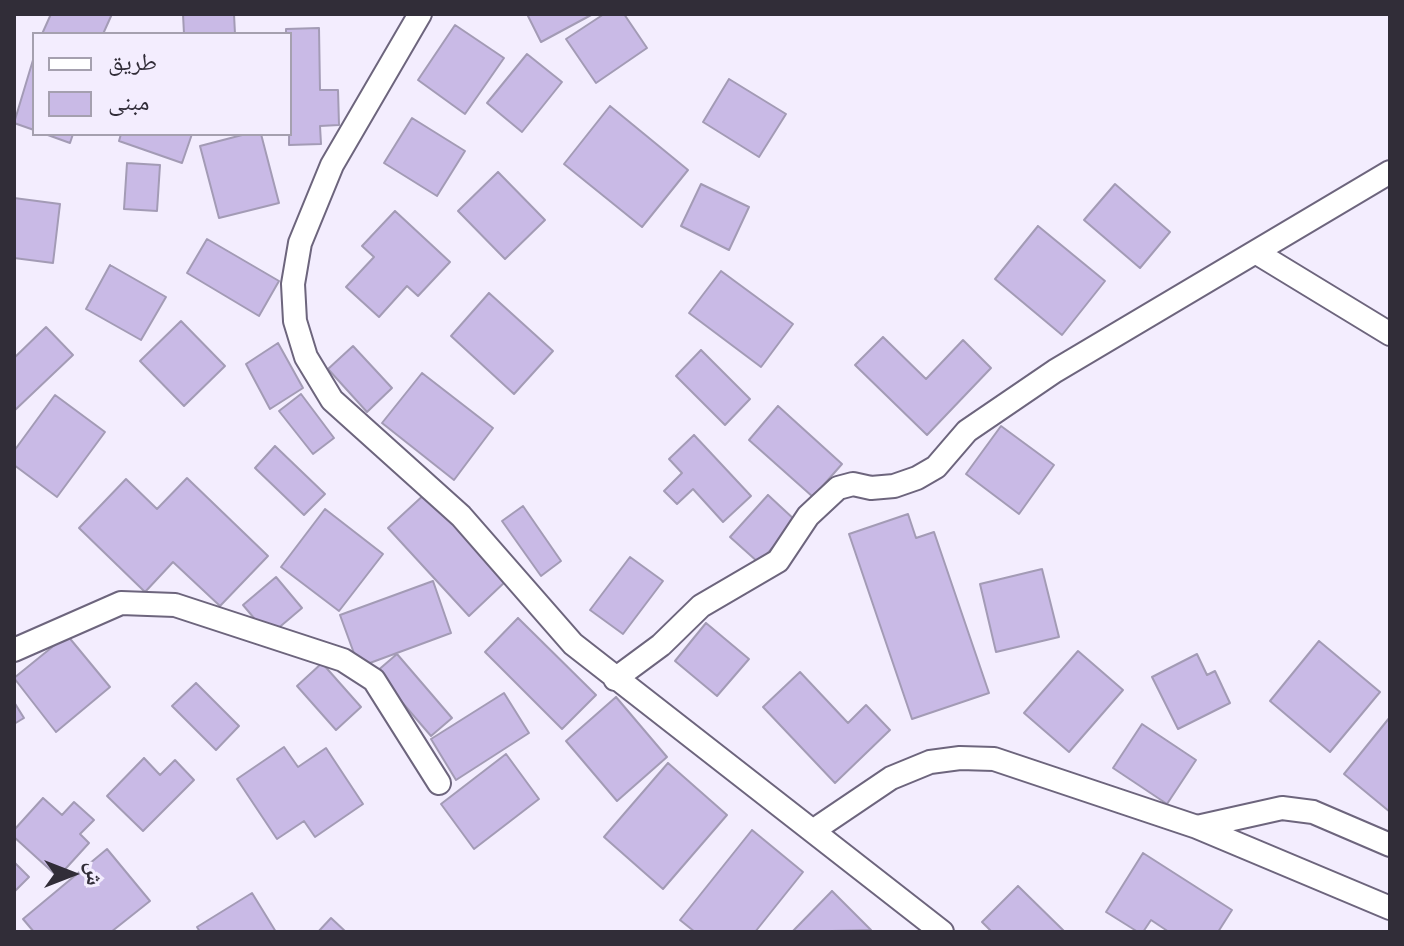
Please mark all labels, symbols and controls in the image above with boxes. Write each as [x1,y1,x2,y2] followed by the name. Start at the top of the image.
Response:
[32,32,292,136] legend
[108,46,157,75] text: طريق
[108,86,149,115] text: مبنى
[32,834,112,914] north arrow
[83,862,109,886] text: ش

